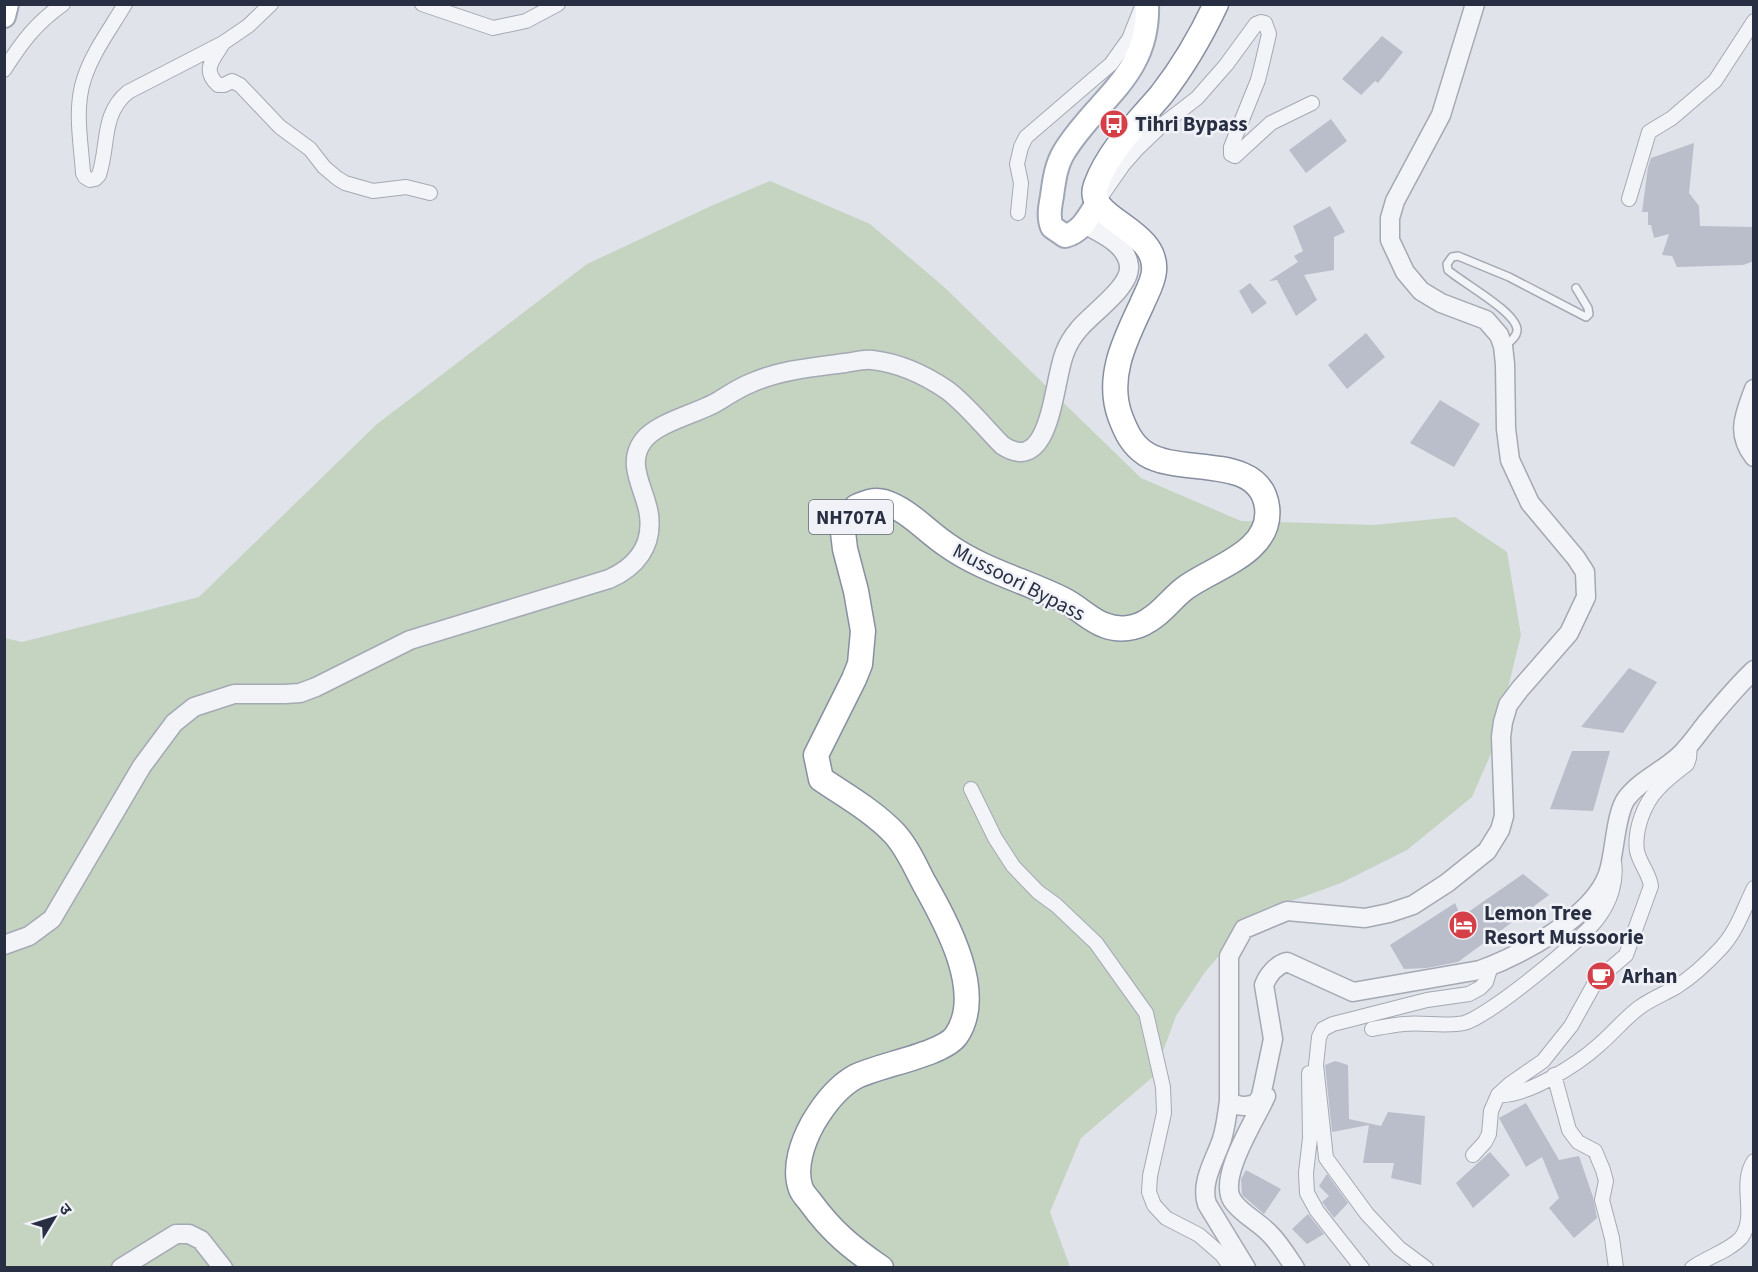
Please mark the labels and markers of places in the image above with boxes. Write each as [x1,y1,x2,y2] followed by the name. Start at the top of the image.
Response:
[1098,108,1130,140] bus stop icon: Tihri Bypass
[1135,109,1248,139] place label: Tihri Bypass
[1484,898,1644,952] place label: Lemon Tree Resort Mussoorie
[1447,909,1479,941] hotel icon: Lemon Tree Resort Mussoorie
[1585,960,1617,992] cafe icon: Arhan
[1621,961,1677,991] place label: Arhan

